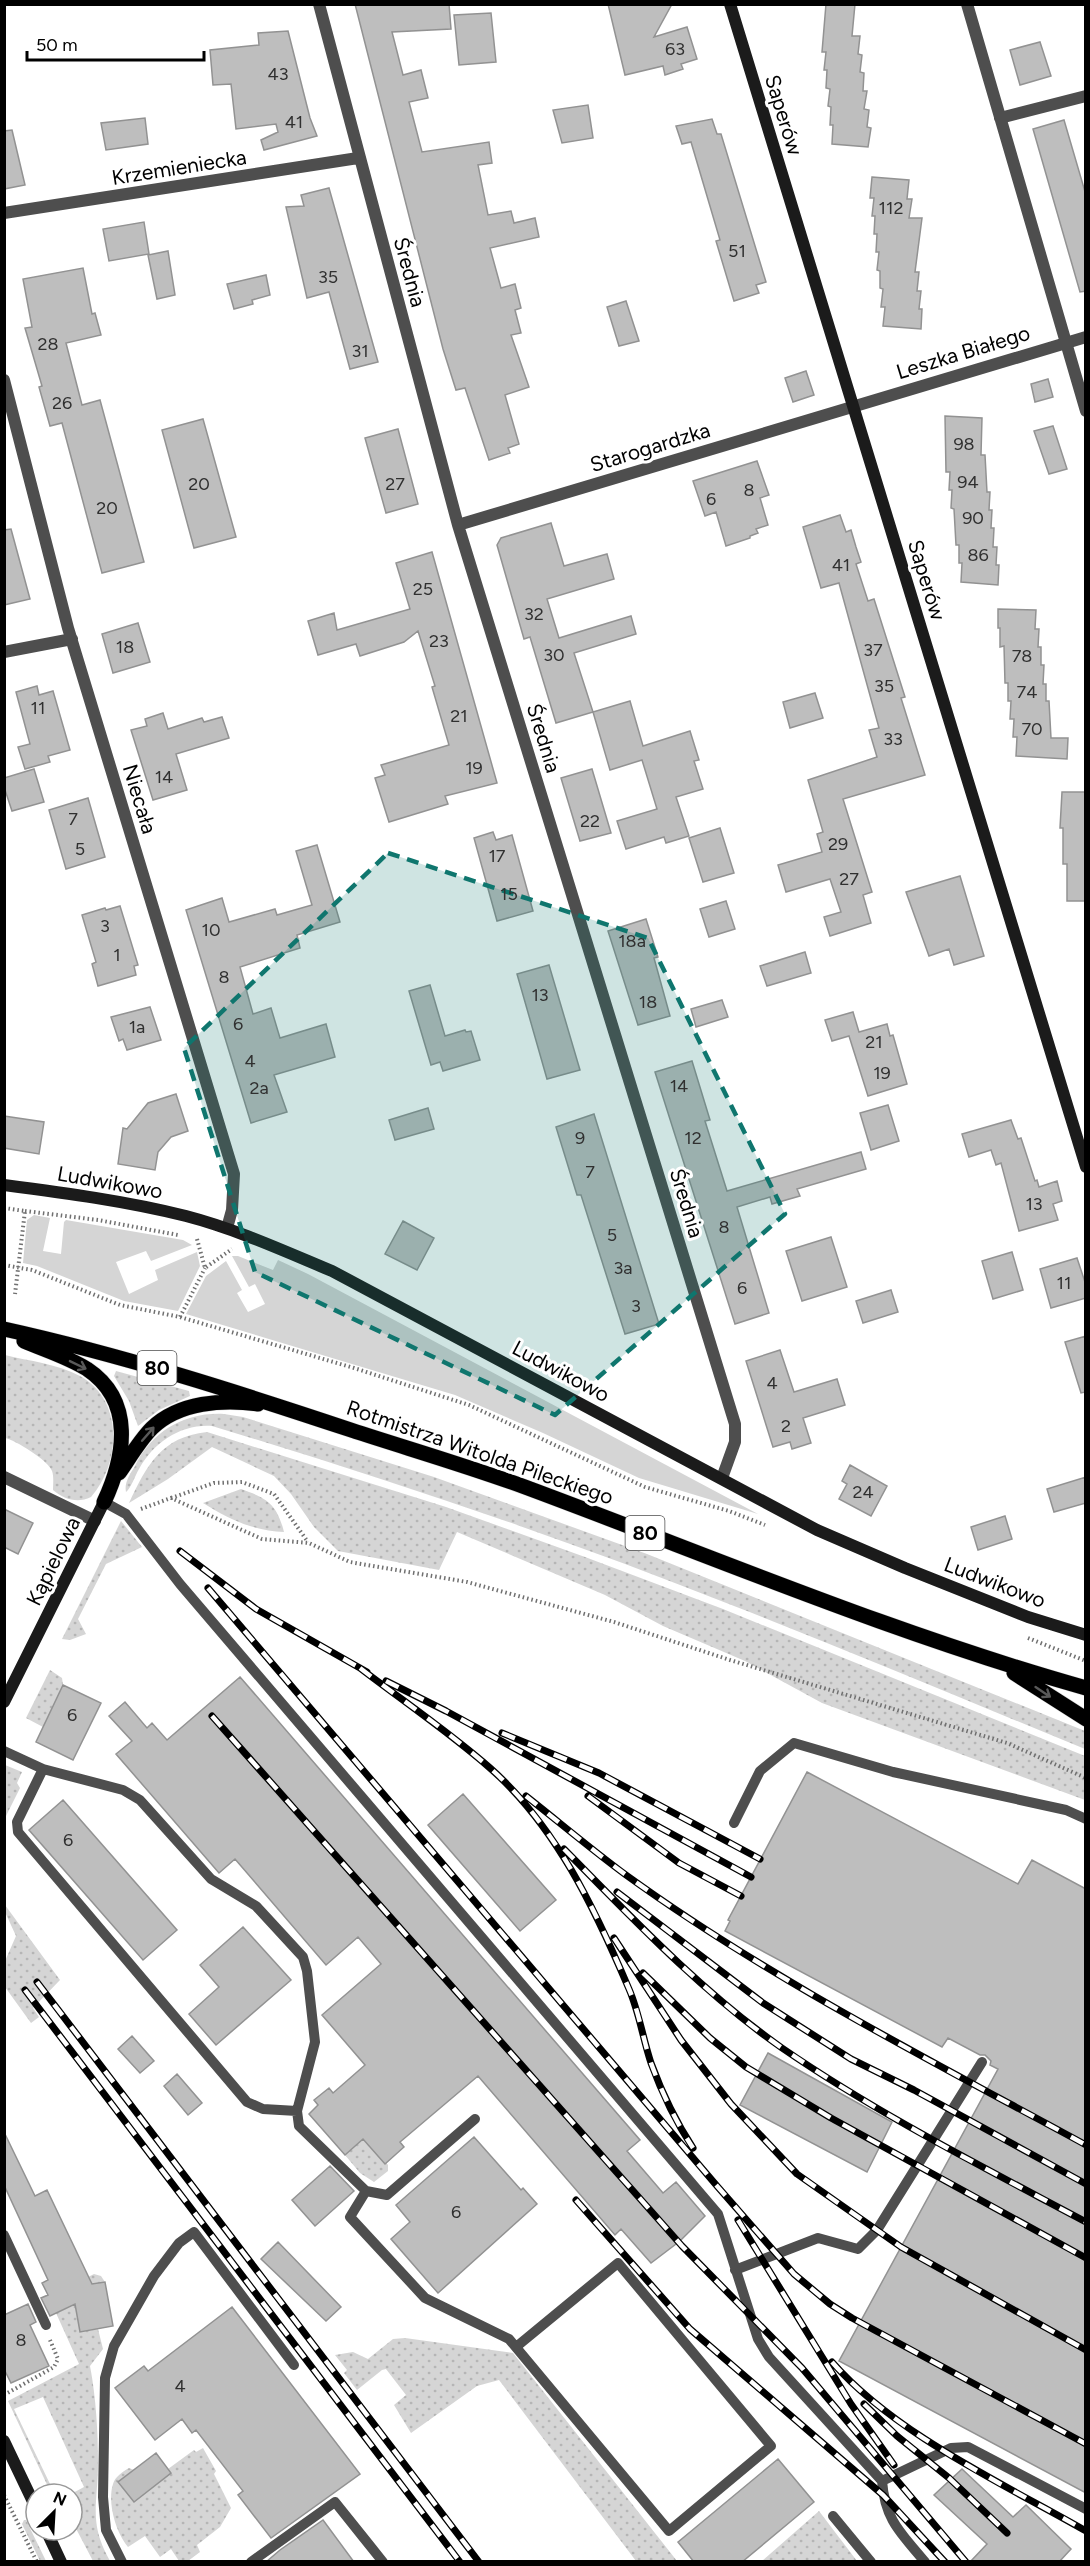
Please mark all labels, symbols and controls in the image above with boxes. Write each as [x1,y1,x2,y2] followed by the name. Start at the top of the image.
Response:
[27,24,204,62] scale bar
[36,34,78,56] text: 50 m
[665,38,685,60] house number: 63
[268,63,288,85] house number: 43
[760,72,808,159] street label: Saperów
[285,111,303,133] house number: 41
[110,144,248,190] street label: Krzemieniecka
[879,197,903,219] house number: 112
[389,234,431,310] street label: Średnia
[728,240,746,262] house number: 51
[318,266,338,288] house number: 35
[893,320,1033,384] street label: Leszka Białego
[37,333,59,355] house number: 28
[351,340,369,362] house number: 31
[52,392,72,414] house number: 26
[587,417,713,477] street label: Starogardzka
[953,433,975,455] house number: 98
[957,471,979,493] house number: 94
[188,473,210,495] house number: 20
[385,473,405,495] house number: 27
[743,479,755,501] house number: 8
[706,488,716,510] house number: 6
[96,497,118,519] house number: 20
[962,507,984,529] house number: 90
[903,537,951,624] street label: Saperów
[967,544,989,566] house number: 86
[832,554,850,576] house number: 41
[413,578,433,600] house number: 25
[524,603,544,625] house number: 32
[429,630,449,652] house number: 23
[116,636,134,658] house number: 18
[863,639,883,661] house number: 37
[543,644,565,666] house number: 30
[1012,645,1032,667] house number: 78
[874,675,894,697] house number: 35
[1017,681,1037,703] house number: 74
[31,697,45,719] house number: 11
[522,700,566,776] street label: Średnia
[450,705,468,727] house number: 21
[1021,718,1043,740] house number: 70
[883,728,903,750] house number: 33
[465,757,483,779] house number: 19
[118,761,162,837] street label: Niecała
[155,766,173,788] house number: 14
[68,808,78,830] house number: 7
[580,810,600,832] house number: 22
[828,833,848,855] house number: 29
[75,838,85,860] house number: 5
[488,845,506,867] house number: 17
[839,868,859,890] house number: 27
[500,883,518,905] house number: 15
[100,915,110,937] house number: 3
[202,919,220,941] house number: 10
[618,930,646,952] house number: 18a
[113,944,121,966] house number: 1
[218,966,230,988] house number: 8
[531,984,549,1006] house number: 13
[639,991,657,1013] house number: 18
[233,1013,243,1035] house number: 6
[129,1016,145,1038] house number: 1a
[865,1031,883,1053] house number: 21
[244,1050,256,1072] house number: 4
[873,1062,891,1084] house number: 19
[670,1075,688,1097] house number: 14
[249,1077,269,1099] house number: 2a
[575,1127,585,1149] house number: 9
[684,1127,702,1149] house number: 12
[55,1160,165,1204] street label: Ludwikowo
[585,1161,595,1183] house number: 7
[665,1165,709,1241] street label: Średnia
[1025,1193,1043,1215] house number: 13
[718,1216,730,1238] house number: 8
[607,1224,617,1246] house number: 5
[614,1257,632,1279] house number: 3a
[1057,1272,1071,1294] house number: 11
[737,1277,747,1299] house number: 6
[631,1295,641,1317] house number: 3
[508,1335,614,1407] street label: Ludwikowo
[138,1351,176,1385] road number: 80
[68,1359,86,1371] one-way arrow
[766,1372,778,1394] house number: 4
[343,1395,617,1509] street label: Rotmistrza Witolda Pileckiego
[781,1415,791,1437] house number: 2
[141,1427,155,1442] one-way arrow
[852,1481,874,1503] house number: 24
[21,1513,85,1609] street label: Kąpielowa
[626,1516,664,1550] road number: 80
[941,1551,1049,1613] street label: Ludwikowo
[1035,1686,1051,1698] one-way arrow
[67,1704,77,1726] house number: 6
[63,1829,73,1851] house number: 6
[451,2201,461,2223] house number: 6
[15,2329,27,2351] house number: 8
[174,2375,186,2397] house number: 4
[24,2482,84,2542] north arrow
[50,2488,69,2510] text: N

